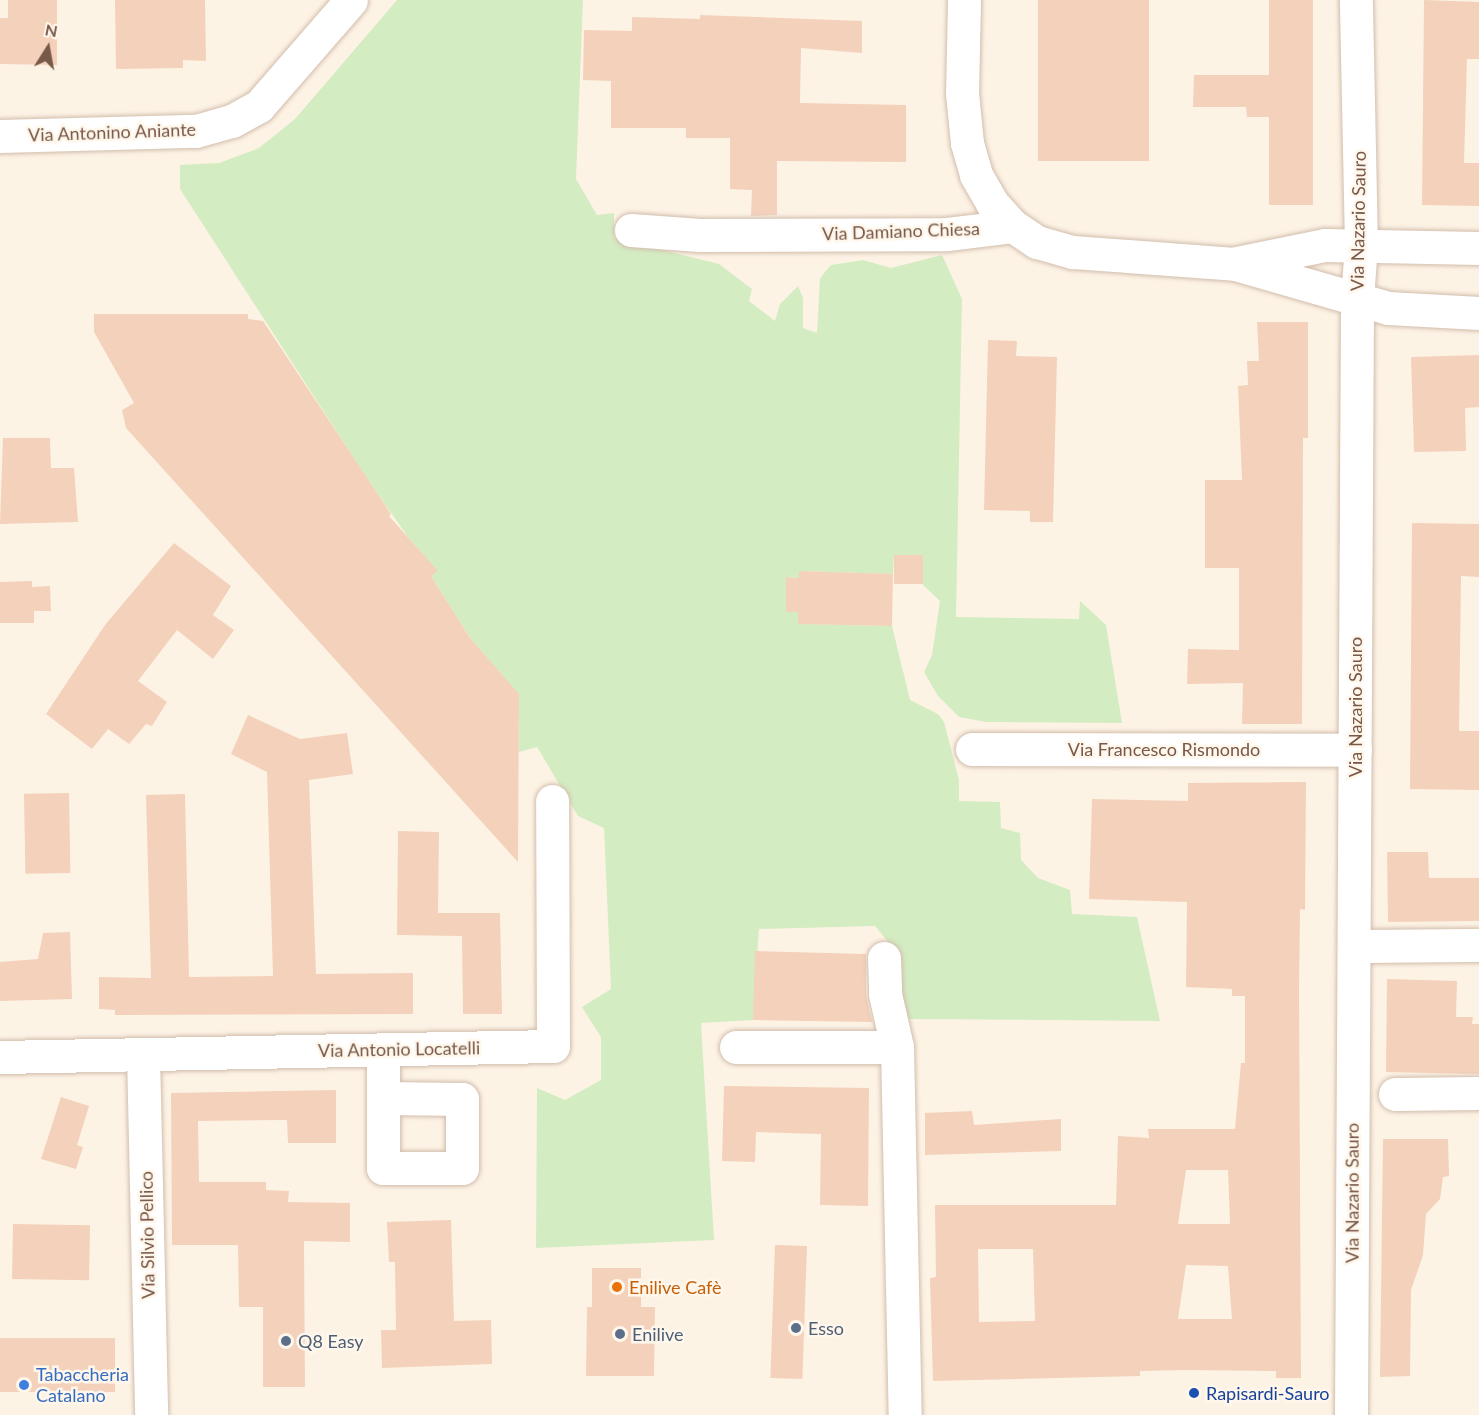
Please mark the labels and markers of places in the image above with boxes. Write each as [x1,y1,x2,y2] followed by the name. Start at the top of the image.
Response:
[629,1276,722,1298] place label: Enilive Cafè
[610,1280,624,1294] marker: Enilive Cafè
[808,1317,844,1339] place label: Esso
[789,1321,803,1335] marker: Esso
[632,1323,684,1345] place label: Enilive
[613,1327,627,1341] marker: Enilive
[298,1330,364,1352] place label: Q8 Easy
[279,1334,293,1348] marker: Q8 Easy
[36,1364,129,1406] place label: Tabaccheria Catalano
[17,1378,31,1392] marker: Tabaccheria Catalano
[1206,1382,1330,1404] place label: Rapisardi-Sauro
[1187,1386,1201,1400] marker: Rapisardi-Sauro

